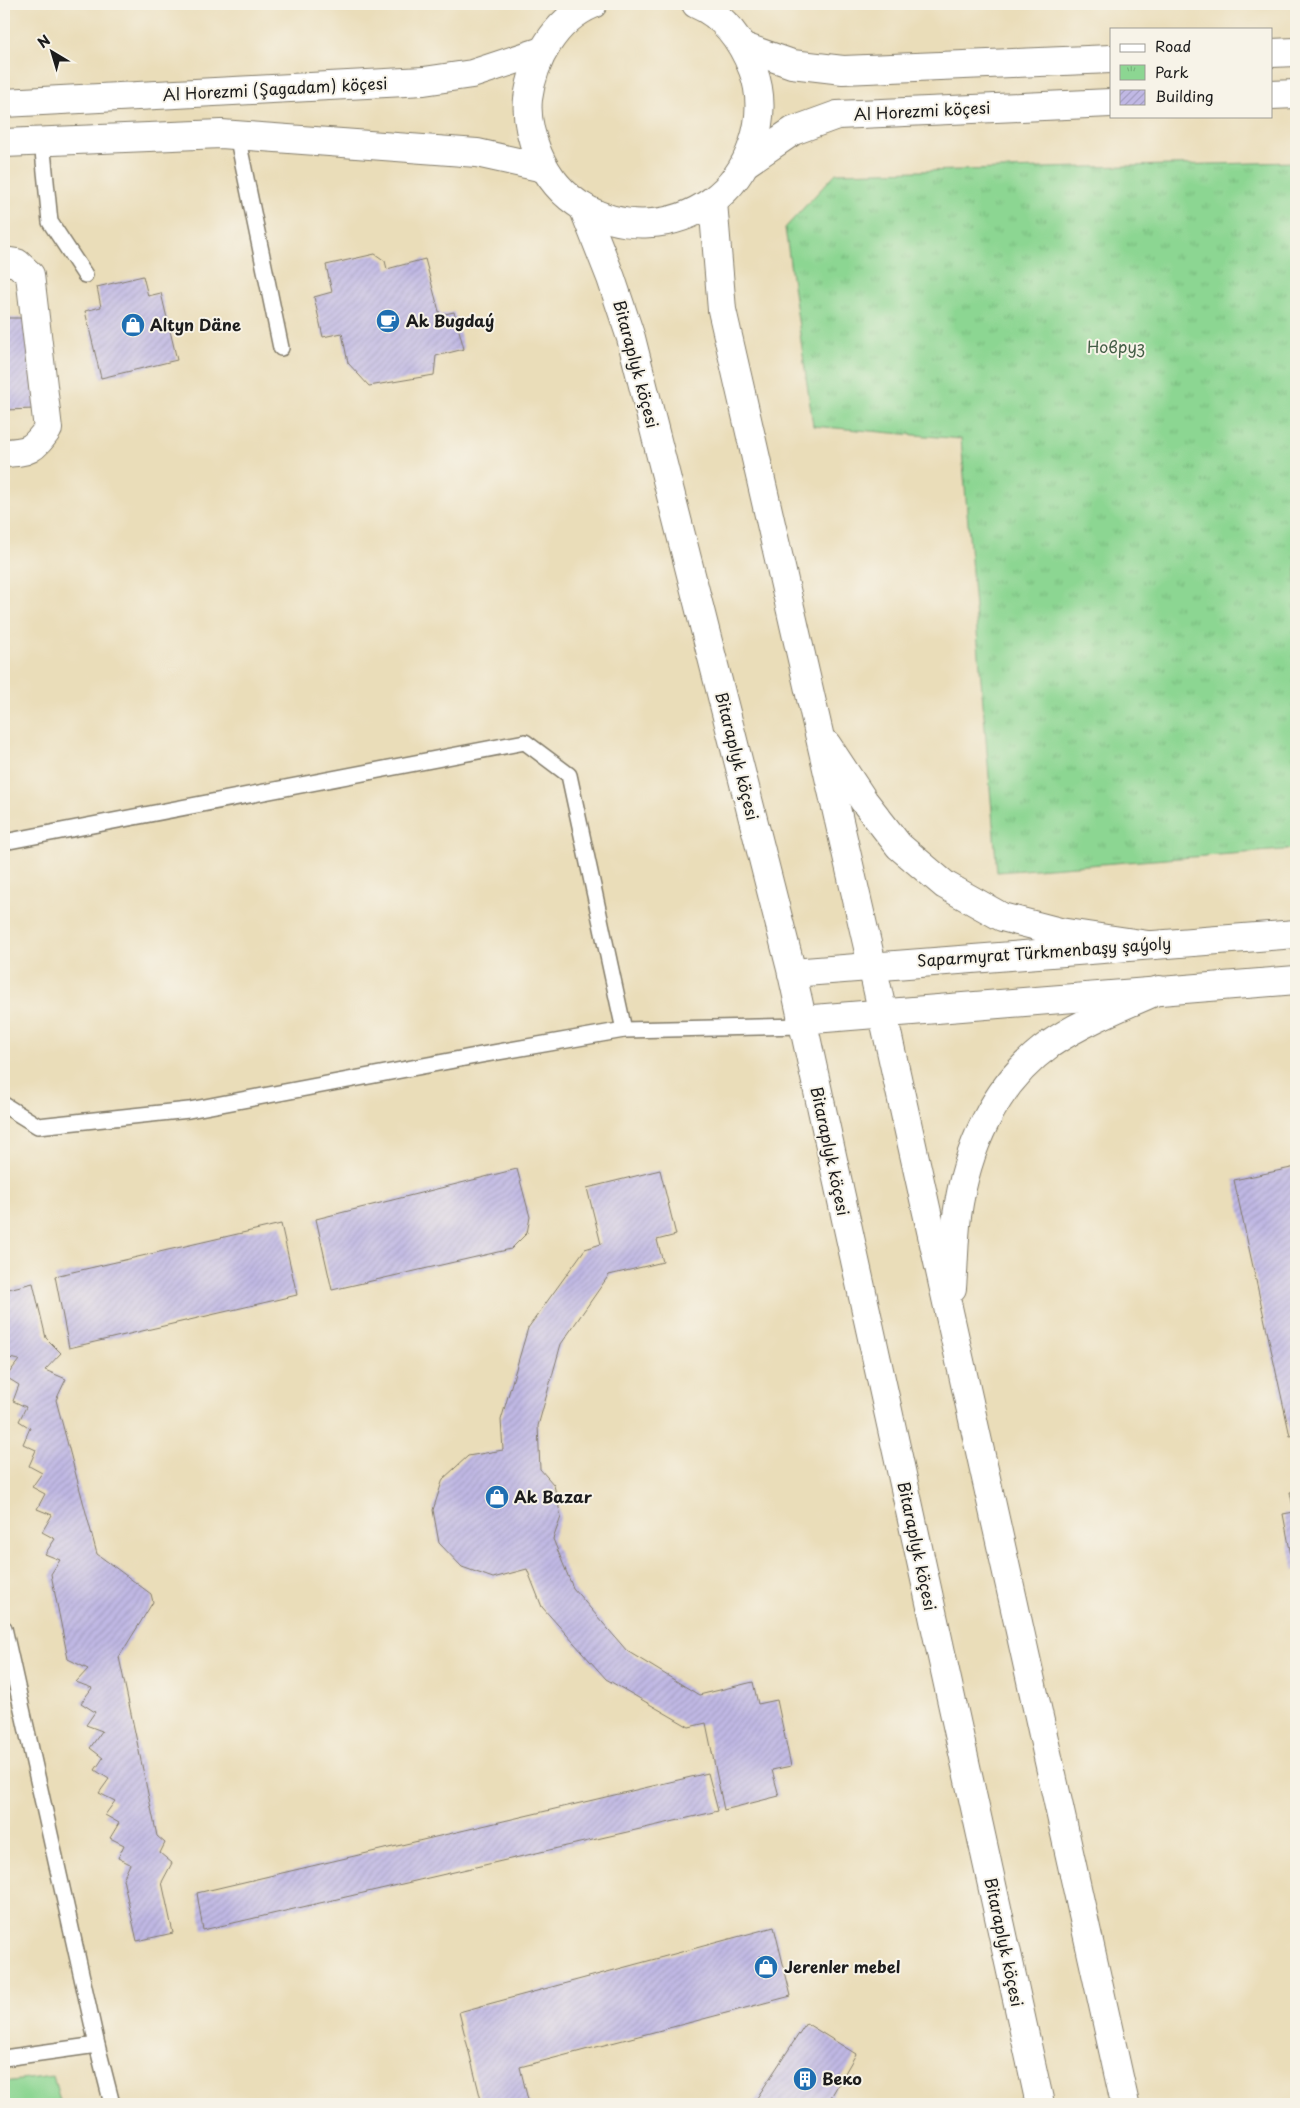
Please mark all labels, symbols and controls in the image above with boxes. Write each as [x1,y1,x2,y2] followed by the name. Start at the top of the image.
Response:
[28,28,78,78] north arrow
[1110,28,1272,118] legend
[33,30,55,53] text: N
[1155,34,1191,57] text: Road
[1155,60,1189,83] text: Park
[162,70,388,106] street label: Al Horezmi (Şagadam) köçesi
[1155,84,1214,107] text: Building
[853,94,991,126] street label: Al Horezmi köçesi
[608,297,666,430] street label: Bitaraplyk köçesi
[375,308,401,334] cafe icon: Ak Bugdaý
[406,308,494,332] place label: Ak Bugdaý
[120,312,146,338] shop icon: Altyn Däne
[150,312,241,336] place label: Altyn Däne
[1087,334,1145,358] park label: Новруз
[710,689,766,822] street label: Bitaraplyk köçesi
[916,930,1172,972] street label: Saparmyrat Türkmenbaşy şaýoly
[806,1084,856,1218] street label: Bitaraplyk köçesi
[893,1479,943,1613] street label: Bitaraplyk köçesi
[484,1484,510,1510] shop icon: Ak Bazar
[514,1484,593,1508] place label: Ak Bazar
[980,1875,1030,2009] street label: Bitaraplyk köçesi
[753,1954,779,1980] shop icon: Jerenler mebel
[784,1954,900,1978] place label: Jerenler mebel
[792,2066,818,2092] building icon: Веко
[822,2066,862,2090] place label: Веко

